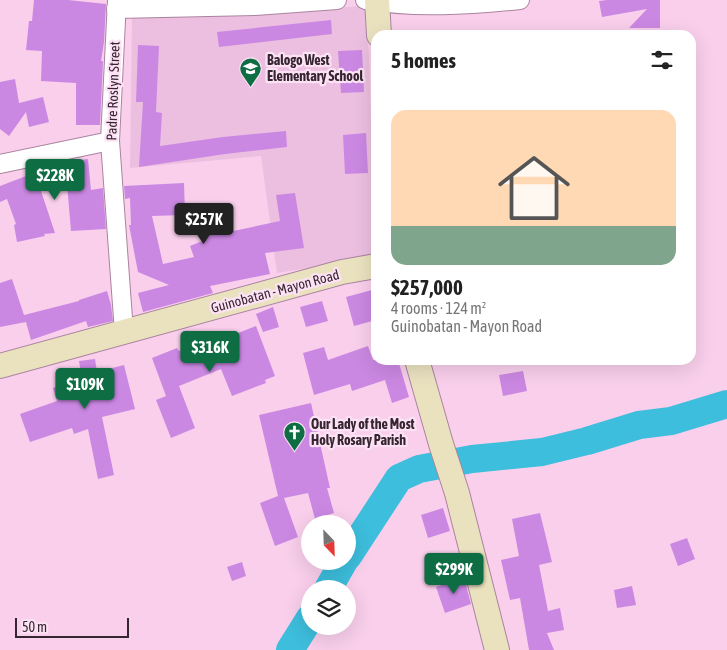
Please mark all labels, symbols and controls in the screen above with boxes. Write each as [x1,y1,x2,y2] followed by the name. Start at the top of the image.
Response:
[103,41,123,141] street label: Padre Roslyn Street
[648,46,676,74] icon: filters
[391,48,456,72] text: 5 homes
[267,52,363,84] place label: Balogo West Elementary School
[239,56,263,87] school or university icon: Balogo West Elementary School
[489,143,579,233] icon: home
[20,158,90,201] pin: $228K
[36,166,74,184] text: $228K
[169,202,239,245] pin: $257K
[185,210,223,228] text: $257K
[209,266,341,316] street label: Guinobatan - Mayon Road
[391,275,463,299] text: $257,000
[391,299,486,317] text: 4 rooms · 124 m²
[391,317,542,335] text: Guinobatan - Mayon Road
[175,330,245,373] pin: $316K
[191,338,229,356] text: $316K
[50,368,120,410] pin: $109K
[66,375,104,393] text: $109K
[311,416,415,448] place label: Our Lady of the Most Holy Rosary Parish
[283,420,307,451] church icon: Our Lady of the Most Holy Rosary Parish
[301,515,356,570] north arrow
[301,515,356,635] map controls
[419,552,489,595] pin: $299K
[435,560,473,578] text: $299K
[301,580,356,635] button: layers
[15,615,129,638] scale bar
[22,619,47,635] text: 50 m

